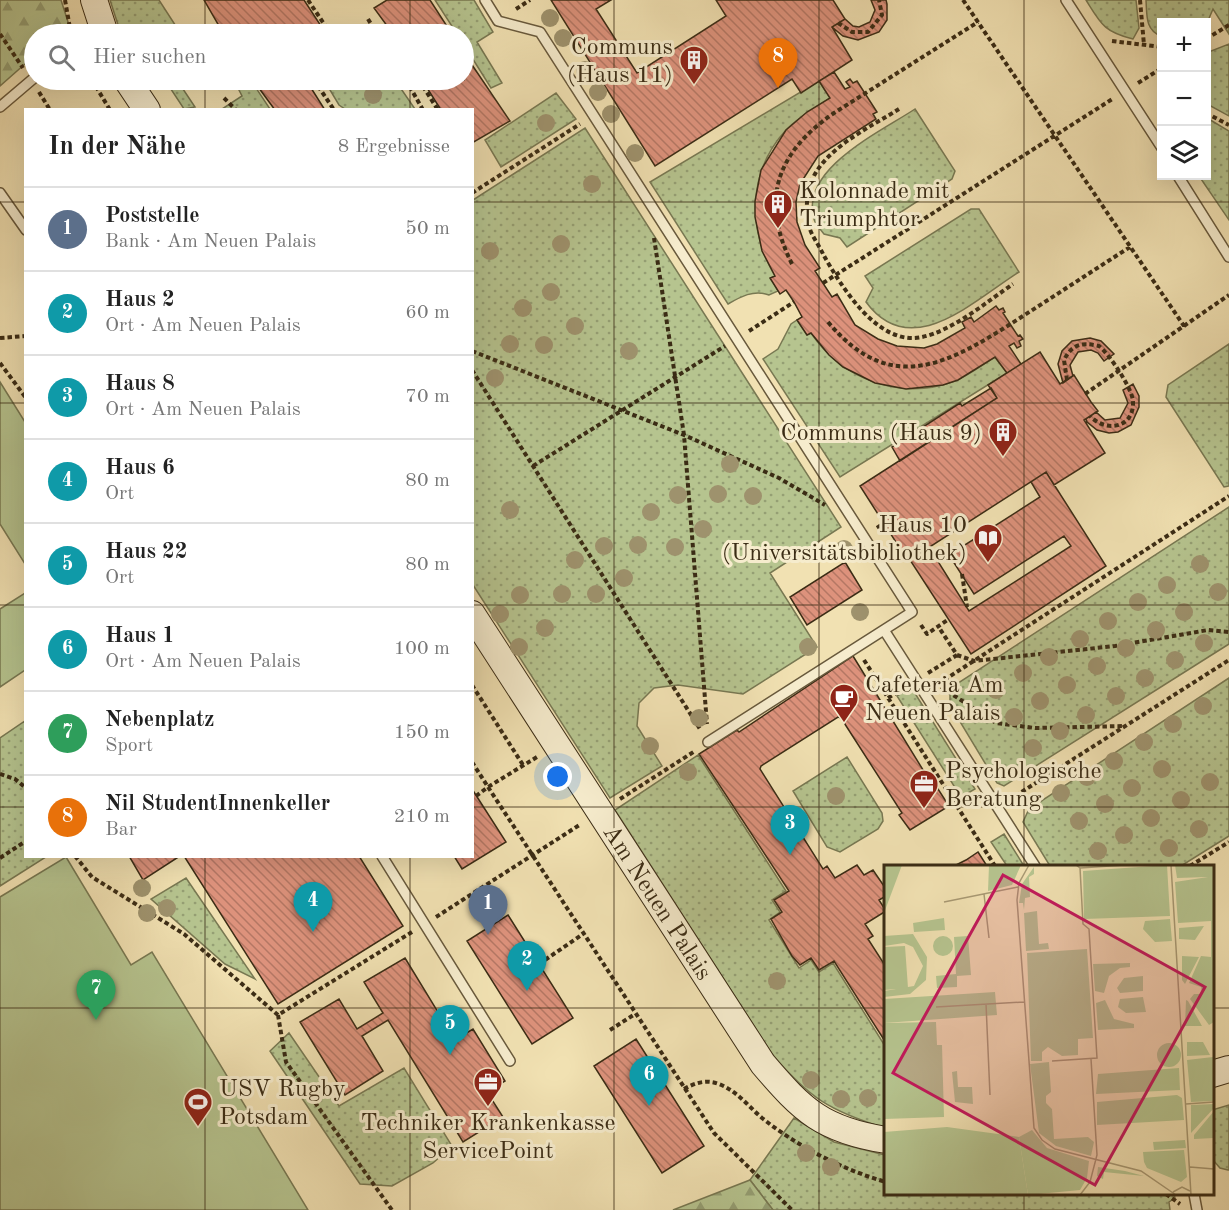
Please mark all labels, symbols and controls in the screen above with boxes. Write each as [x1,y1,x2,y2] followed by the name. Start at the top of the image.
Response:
[1157,18,1211,180] map controls
[1157,18,1211,72] button: +
[24,24,474,90] search box
[567,36,673,88] place label: Communs (Haus 11)
[758,38,798,88] pin: 8
[45,41,78,74] icon: search
[678,44,710,86] building icon: Communs (Haus 11)
[93,46,206,68] text: Hier suchen
[1157,72,1211,126] button: −
[1157,126,1211,180] button: layers
[48,134,186,160] text: In der Nähe
[338,137,450,157] text: 8 Ergebnisse
[799,180,949,232] place label: Kolonnade mit Triumphtor
[762,188,794,230] building icon: Kolonnade mit Triumphtor
[105,205,200,227] text: Poststelle
[62,219,73,239] text: 1
[405,219,450,239] text: 50 m
[105,232,316,252] text: Bank · Am Neuen Palais
[105,289,175,311] text: Haus 2
[62,303,73,323] text: 2
[405,303,450,323] text: 60 m
[105,316,301,336] text: Ort · Am Neuen Palais
[105,373,175,395] text: Haus 8
[62,387,73,407] text: 3
[405,387,450,407] text: 70 m
[105,400,301,420] text: Ort · Am Neuen Palais
[987,416,1019,458] building icon: Communs (Haus 9)
[781,422,982,446] place label: Communs (Haus 9)
[105,457,175,479] text: Haus 6
[62,471,73,491] text: 4
[405,471,450,491] text: 80 m
[105,484,134,504] text: Ort
[722,514,967,566] place label: Haus 10 (Universitätsbibliothek)
[972,522,1004,564] library icon: Haus 10 (Universitätsbibliothek)
[105,541,188,563] text: Haus 22
[62,555,73,575] text: 5
[405,555,450,575] text: 80 m
[105,568,134,588] text: Ort
[105,625,175,647] text: Haus 1
[62,639,73,659] text: 6
[394,639,450,659] text: 100 m
[105,652,301,672] text: Ort · Am Neuen Palais
[865,674,1004,726] place label: Cafeteria Am Neuen Palais
[828,682,860,724] cafe icon: Cafeteria Am Neuen Palais
[105,709,214,731] text: Nebenplatz
[62,723,73,743] text: 7
[394,723,450,743] text: 150 m
[105,736,153,756] text: Sport
[945,760,1102,812] place label: Psychologische Beratung
[543,762,572,791] your location
[908,768,940,810] office icon: Psychologische Beratung
[105,793,330,815] text: Nil StudentInnenkeller
[770,806,810,855] pin: 3
[62,807,73,827] text: 8
[394,807,450,827] text: 210 m
[105,820,137,840] text: Bar
[597,821,715,985] street label: Am Neuen Palais
[884,865,1214,1195] inset map
[294,882,332,932] pin: 4
[468,886,508,935] pin: 1
[508,942,546,991] pin: 2
[76,970,116,1020] pin: 7
[430,1006,470,1055] pin: 5
[630,1056,668,1106] pin: 6
[472,1066,504,1108] office icon: Techniker Krankenkasse ServicePoint
[219,1078,346,1130] place label: USV Rugby Potsdam
[182,1086,214,1128] sports icon: USV Rugby Potsdam
[360,1112,616,1164] place label: Techniker Krankenkasse ServicePoint

